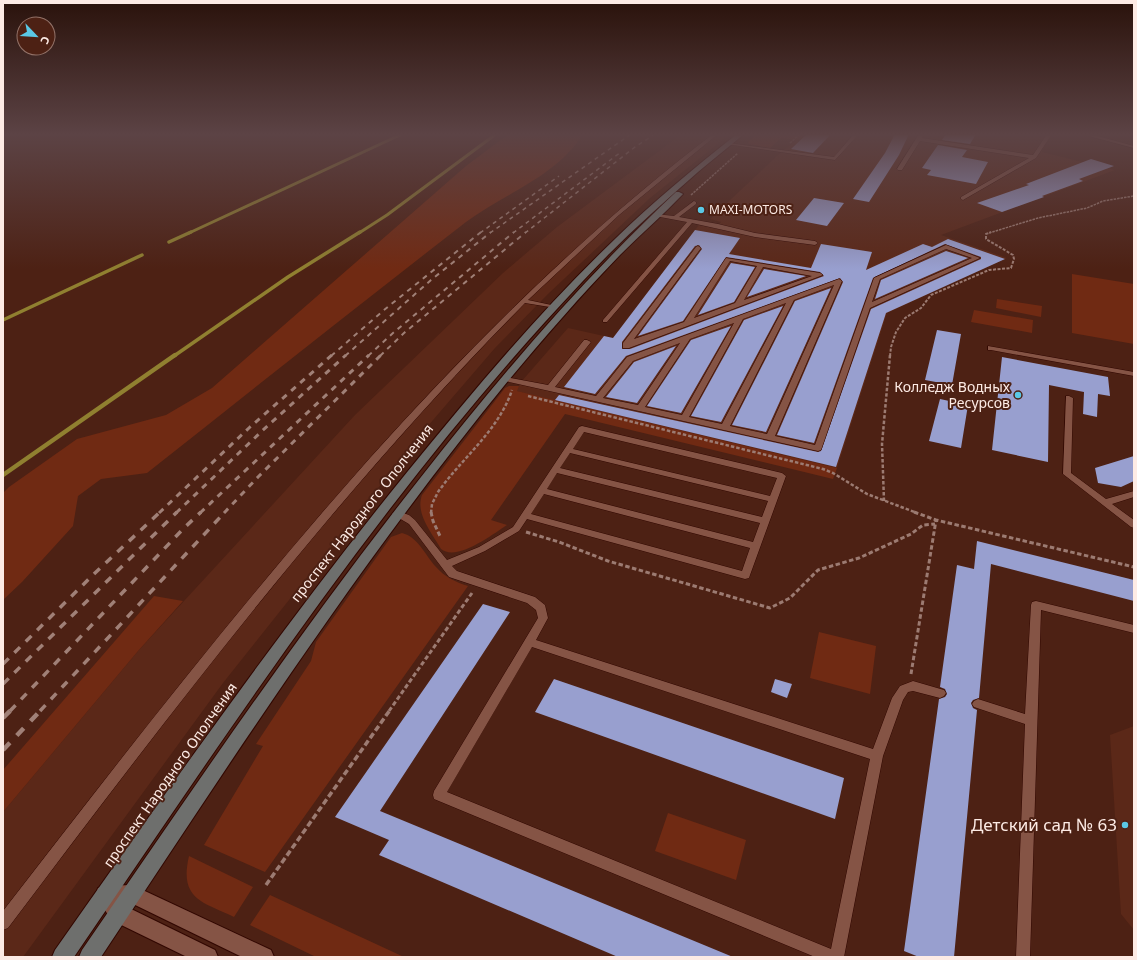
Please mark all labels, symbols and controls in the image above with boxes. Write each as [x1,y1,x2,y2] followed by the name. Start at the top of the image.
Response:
[16,16,56,56] north arrow
[37,34,54,47] text: С
[709,201,793,218] place label: MAXI-MOTORS
[696,205,706,215] marker: MAXI-MOTORS
[894,377,1011,412] place label: Колледж Водных Ресурсов
[1013,390,1023,400] marker: Колледж Водных Ресурсов
[286,420,437,606] street label: проспект Народного Ополчения
[98,679,241,871] street label: проспект Народного Ополчения
[971,813,1117,836] place label: Детский сад № 63
[1120,820,1130,830] marker: Детский сад № 63

